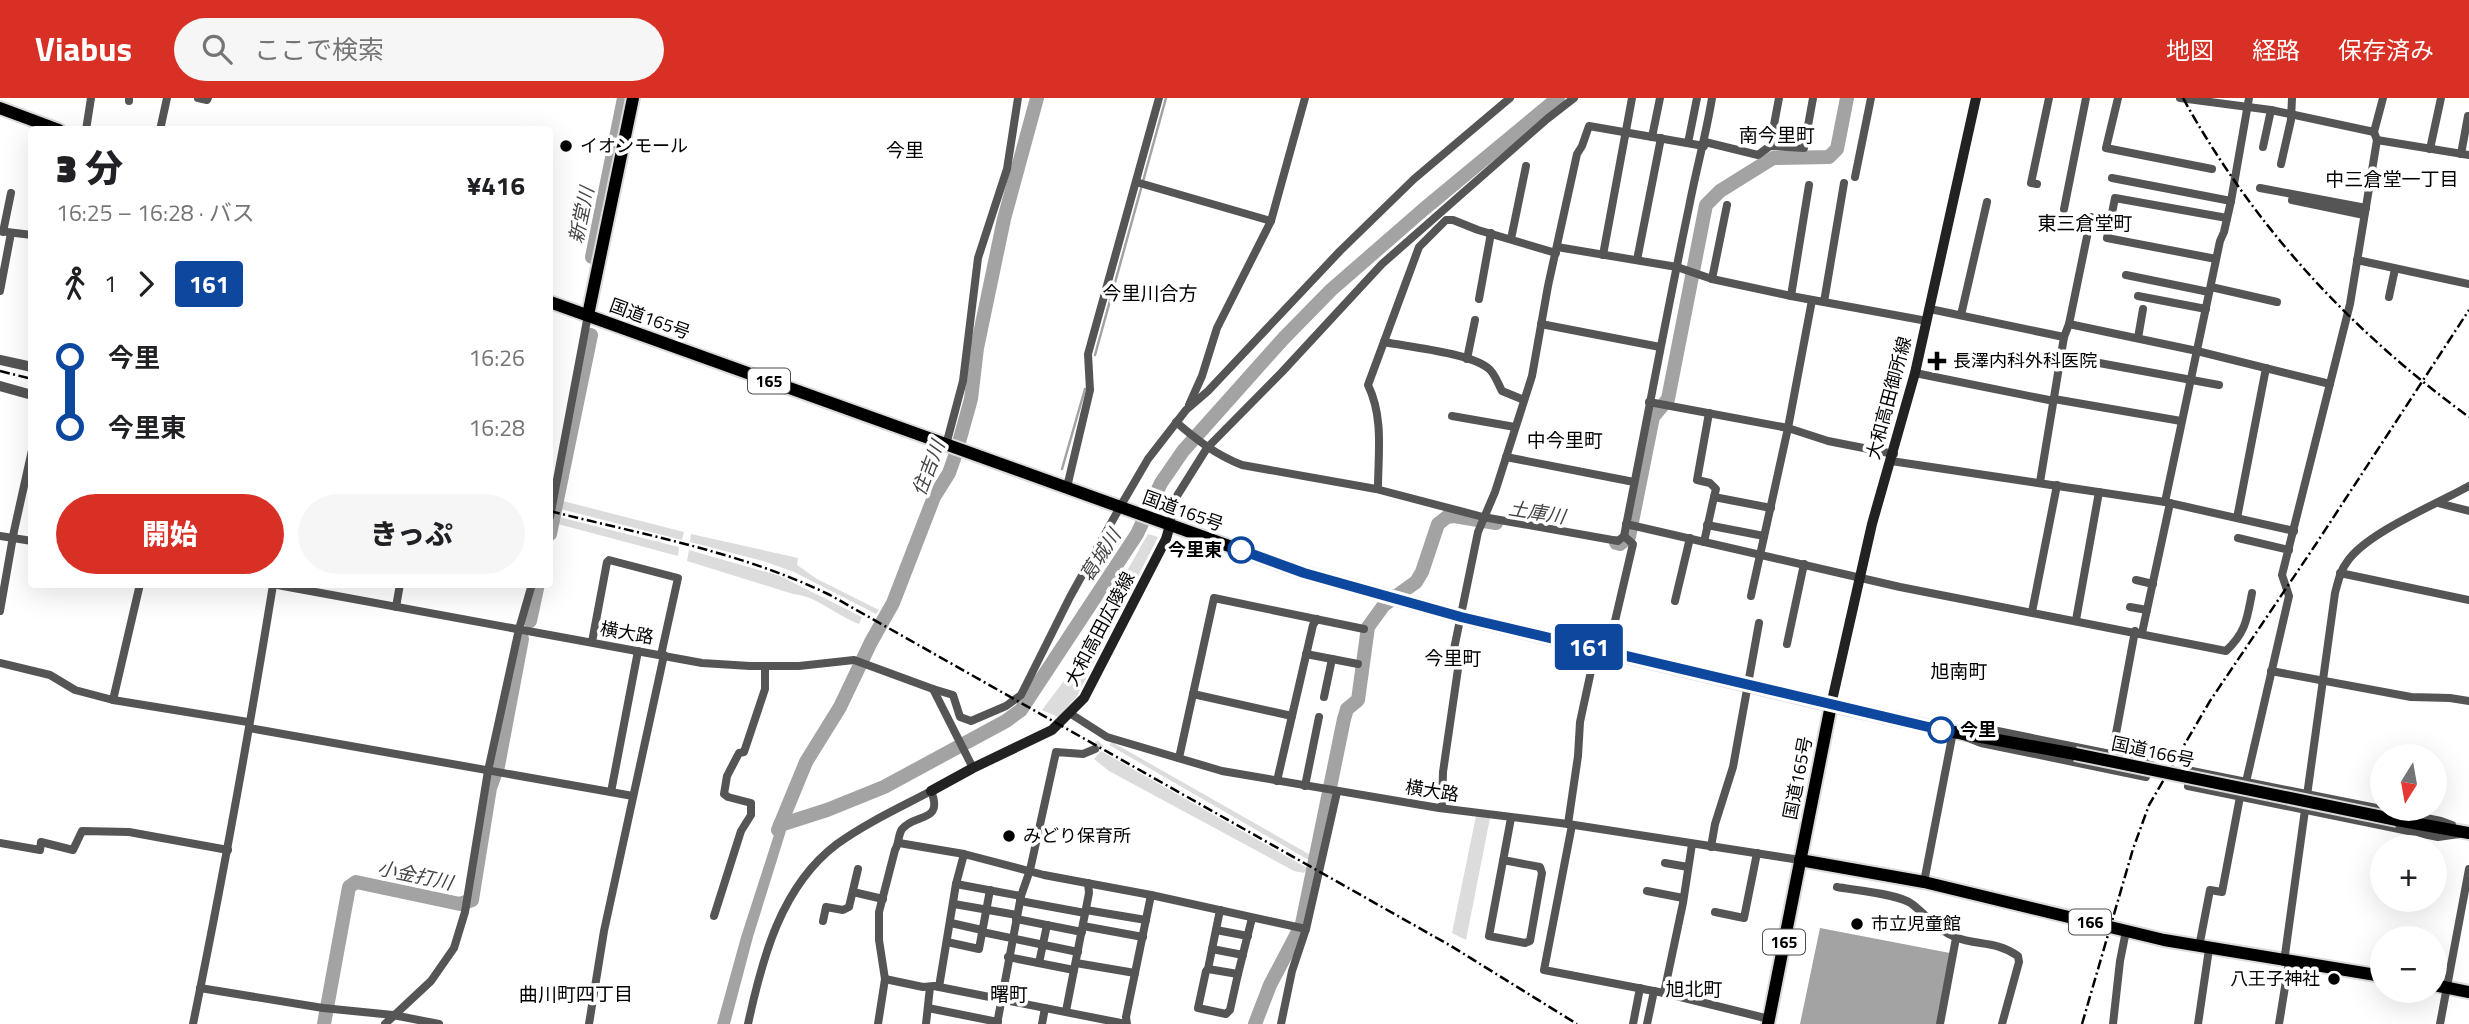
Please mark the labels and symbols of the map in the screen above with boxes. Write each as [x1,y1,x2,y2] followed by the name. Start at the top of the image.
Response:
[1739,120,1815,149] district label: 南今里町
[580,132,688,159] place label: イオンモール
[886,135,924,164] district label: 今里
[558,138,574,154] marker: イオンモール
[2325,164,2459,193] district label: 中三倉堂一丁目
[560,182,601,246] water label: 新堂川
[2037,208,2133,237] district label: 東三倉堂町
[1102,278,1198,307] district label: 今里川合方
[606,291,694,346] street label: 国道165号
[1859,334,1918,462] street label: 大和高田御所線
[1953,347,2097,374] place label: 長澤内科外科医院
[1927,351,1947,371] marker: 長澤内科外科医院
[748,368,790,394] road number: 165
[1527,425,1603,454] district label: 中今里町
[904,434,952,500] water label: 住吉川
[1139,483,1227,538] street label: 国道165号
[1507,493,1569,531] water label: 土庫川
[1072,521,1128,587] water label: 葛城川
[1168,536,1222,563] place label: 今里東
[1228,537,1254,563] marker: 今里東
[1058,567,1141,691] street label: 大和高田広陵線
[598,615,656,650] street label: 横大路
[1549,624,1629,670] line badge: 161
[1424,643,1482,672] district label: 今里町
[1930,656,1988,685] district label: 旭南町
[1960,716,1996,743] place label: 今里
[1928,717,1954,743] marker: 今里
[2109,730,2197,773] street label: 国道166号
[1776,734,1819,822] street label: 国道165号
[2370,744,2446,821] north arrow
[1403,773,1461,808] street label: 横大路
[1023,822,1131,849] place label: みどり保育所
[1001,828,1017,844] marker: みどり保育所
[375,852,457,897] water label: 小金打川
[2069,909,2111,934] road number: 166
[1871,910,1961,937] place label: 市立児童館
[1849,916,1865,932] marker: 市立児童館
[1763,930,1805,954] road number: 165
[2230,965,2320,992] place label: 八王子神社
[2326,971,2342,987] marker: 八王子神社
[1665,974,1723,1003] district label: 旭北町
[519,979,633,1008] district label: 曲川町四丁目
[990,979,1028,1008] district label: 曙町

